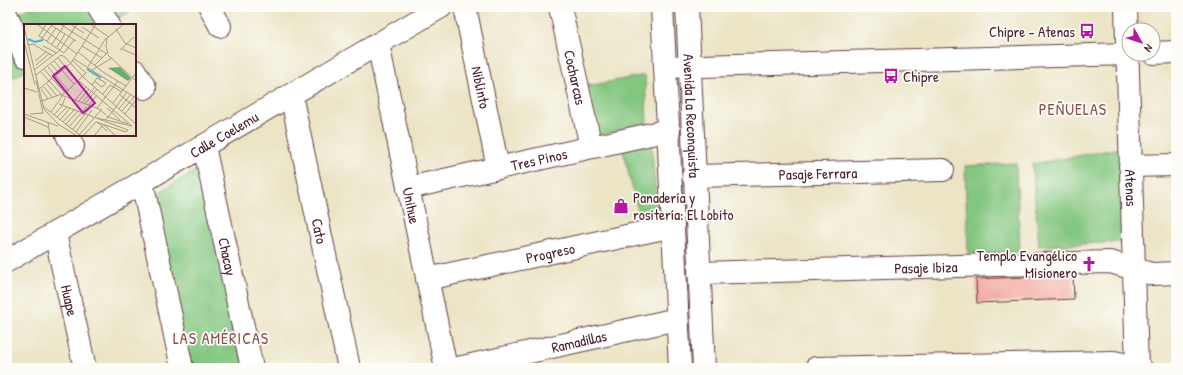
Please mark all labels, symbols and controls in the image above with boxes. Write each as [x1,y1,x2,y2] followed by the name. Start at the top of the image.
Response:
[989,21,1075,42] place label: Chipre - Atenas
[1078,22,1096,40] bus stop icon: Chipre - Atenas
[1121,22,1161,62] north arrow
[24,24,136,136] inset map
[1141,42,1156,55] text: N
[559,48,592,107] street label: Cocharcas
[679,53,706,179] street label: Avenida La Reconquista
[467,64,496,110] street label: Niblinto
[903,66,939,87] place label: Chipre
[882,67,900,85] bus stop icon: Chipre
[1039,98,1107,120] district label: PEÑUELAS
[185,106,262,163] street label: Calle Coelemu
[509,142,569,175] street label: Tres Pinos
[778,162,858,184] street label: Pasaje Ferrara
[1120,169,1143,207] street label: Atenas
[398,185,426,226] street label: Unihue
[633,187,733,225] place label: Panadería y rositería: El Lobito
[612,197,630,215] shop icon: Panadería y rositería: El Lobito
[307,216,333,246] street label: Cato
[214,235,242,277] street label: Chacay
[524,237,576,268] street label: Progreso
[977,245,1077,283] place label: Templo Evangélico Misionero
[1080,255,1098,273] church icon: Templo Evangélico Misionero
[894,256,958,278] street label: Pasaje Ibiza
[56,283,84,318] street label: Huape
[549,324,609,357] street label: Ramadillas
[173,327,269,349] district label: LAS AMÉRICAS

